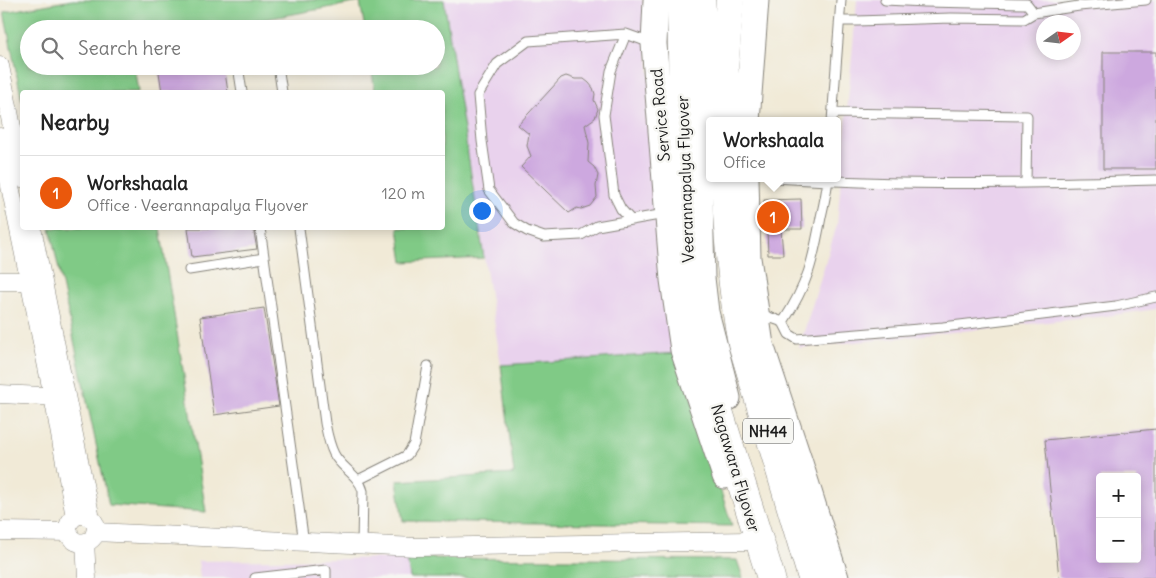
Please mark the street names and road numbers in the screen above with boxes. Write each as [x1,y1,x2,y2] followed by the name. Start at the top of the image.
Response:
[646,68,674,162] street label: Service Road
[672,95,698,263] street label: Veerannapalya Flyover
[707,402,765,535] street label: Nagawara Flyover
[743,418,793,444] road number: NH44

